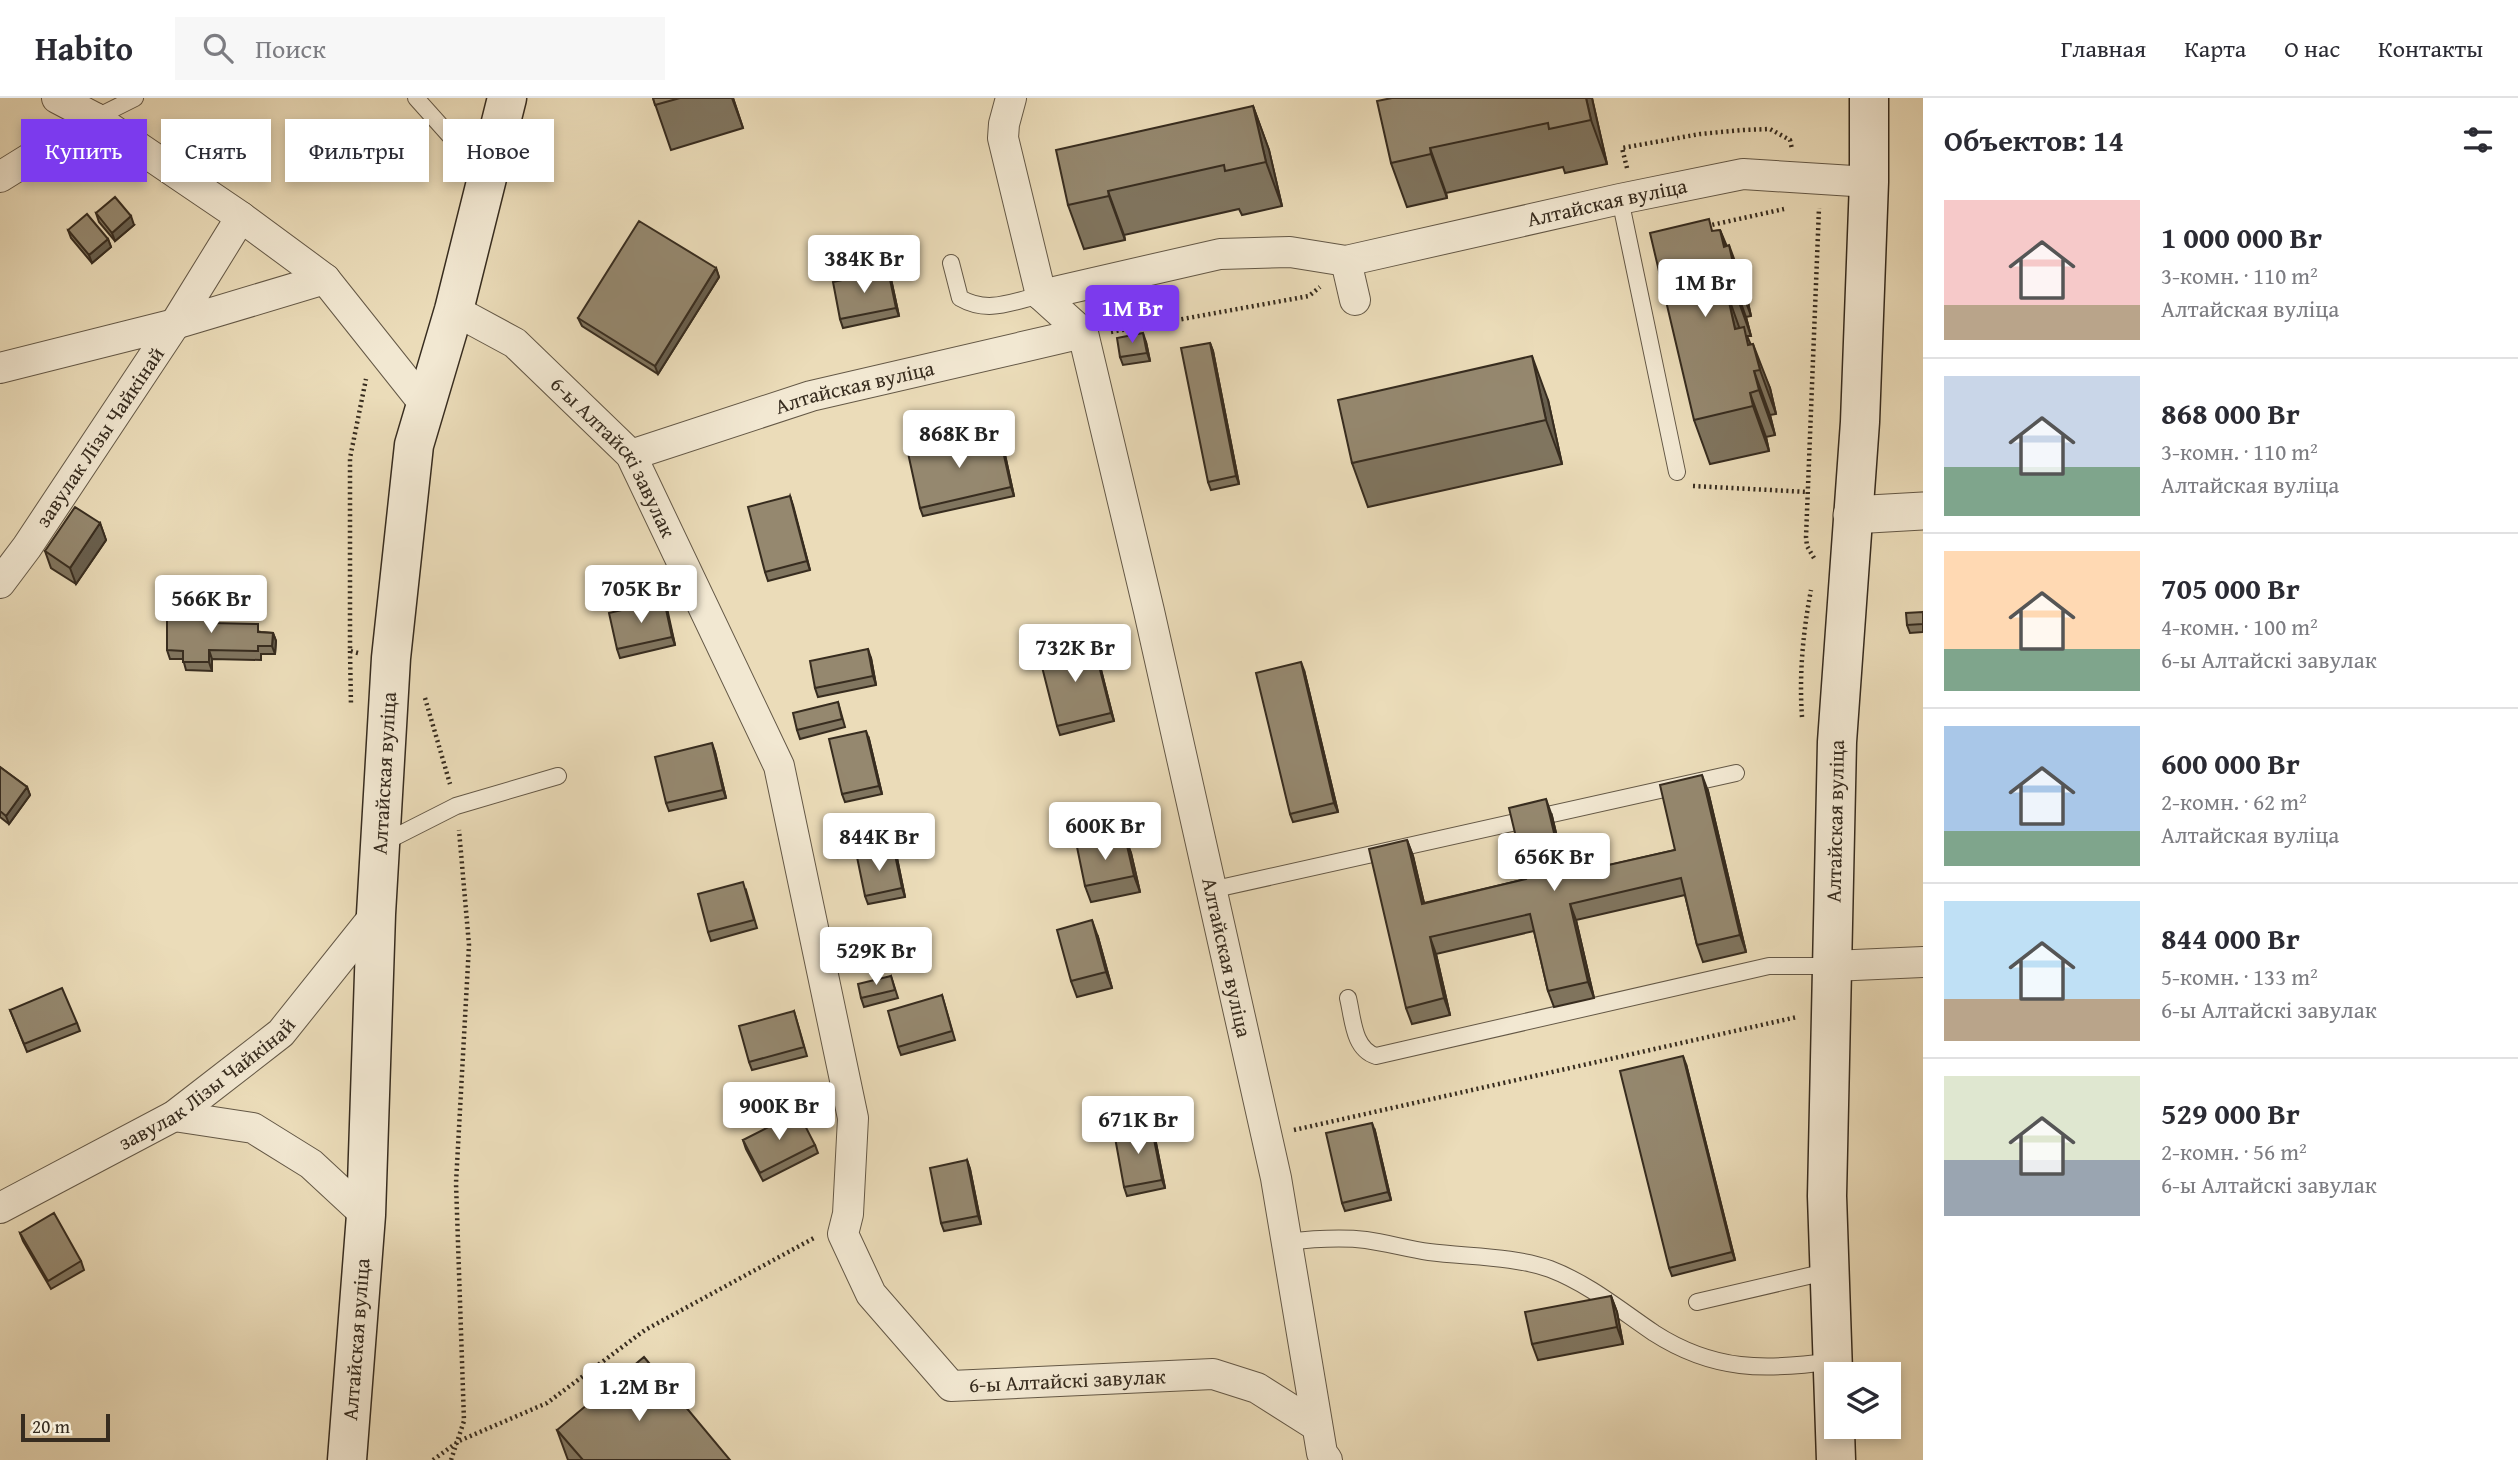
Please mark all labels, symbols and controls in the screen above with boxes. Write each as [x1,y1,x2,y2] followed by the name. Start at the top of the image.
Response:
[175,17,665,80] search box
[35,24,133,72] text: Habito
[199,29,237,67] icon: search
[255,29,326,68] text: Поиск
[2061,31,2146,66] text: Главная
[2184,31,2246,66] text: Карта
[2284,31,2340,66] text: О нас
[2378,31,2483,66] text: Контакты
[1944,118,2124,162] text: Объектов: 14
[21,119,147,182] chip: Купить
[161,119,271,182] chip: Снять
[285,119,429,182] chip: Фильтры
[443,119,554,182] chip: Новое
[2459,121,2497,159] icon: filters
[1524,170,1690,235] street label: Алтайская вуліца
[2161,215,2322,259] text: 1 000 000 Br
[2000,228,2084,312] icon: home
[799,236,929,295] pin: 384K Br
[824,241,904,274] text: 384K Br
[2161,259,2318,292] text: 3-комн. · 110 m²
[1656,260,1754,319] pin: 1M Br
[1674,265,1736,298] text: 1M Br
[1083,286,1181,345] pin: 1M Br
[1101,291,1163,324] text: 1M Br
[2161,292,2339,325] text: Алтайская вуліца
[28,340,172,533] street label: завулак Лізы Чайкінай
[771,352,937,422] street label: Алтайская вуліца
[543,369,684,543] street label: 6-ы Алтайскі завулак
[2161,391,2300,435] text: 868 000 Br
[2000,404,2084,488] icon: home
[894,410,1024,470] pin: 868K Br
[919,416,999,449] text: 868K Br
[2161,435,2318,468] text: 3-комн. · 110 m²
[2161,468,2339,501] text: Алтайская вуліца
[576,566,706,625] pin: 705K Br
[2161,566,2300,610] text: 705 000 Br
[601,571,681,604] text: 705K Br
[146,575,276,635] pin: 566K Br
[2000,579,2084,663] icon: home
[171,581,251,614] text: 566K Br
[2161,610,2318,643] text: 4-комн. · 100 m²
[1010,624,1140,684] pin: 732K Br
[1035,630,1115,663] text: 732K Br
[2161,643,2377,676] text: 6-ы Алтайскі завулак
[364,691,404,855] street label: Алтайская вуліца
[1817,739,1852,903] street label: Алтайская вуліца
[2161,741,2300,785] text: 600 000 Br
[2000,754,2084,838] icon: home
[2161,785,2307,818] text: 2-комн. · 62 m²
[1040,802,1170,862] pin: 600K Br
[1065,808,1145,841] text: 600K Br
[814,814,944,873] pin: 844K Br
[2161,818,2339,851] text: Алтайская вуліца
[839,819,919,852] text: 844K Br
[1489,834,1619,893] pin: 656K Br
[1514,839,1594,872] text: 656K Br
[1194,875,1260,1040] street label: Алтайская вуліца
[2161,916,2300,960] text: 844 000 Br
[811,928,941,987] pin: 529K Br
[2000,929,2084,1013] icon: home
[836,933,916,966] text: 529K Br
[2161,960,2318,993] text: 5-комн. · 133 m²
[2161,993,2377,1026] text: 6-ы Алтайскі завулак
[113,1011,303,1158] street label: завулак Лізы Чайкінай
[714,1082,844,1142] pin: 900K Br
[739,1088,819,1121] text: 900K Br
[2161,1091,2300,1135] text: 529 000 Br
[1073,1096,1203,1156] pin: 671K Br
[1098,1102,1178,1135] text: 671K Br
[2000,1104,2084,1188] icon: home
[2161,1135,2307,1168] text: 2-комн. · 56 m²
[2161,1168,2377,1201] text: 6-ы Алтайскі завулак
[334,1257,378,1422] street label: Алтайская вуліца
[968,1360,1166,1400] street label: 6-ы Алтайскі завулак
[1824,1362,1901,1439] map controls
[1824,1362,1901,1439] button: layers
[574,1364,704,1423] pin: 1.2M Br
[599,1369,679,1402] text: 1.2M Br
[21,1411,110,1443] scale bar
[32,1412,70,1440] text: 20 m

